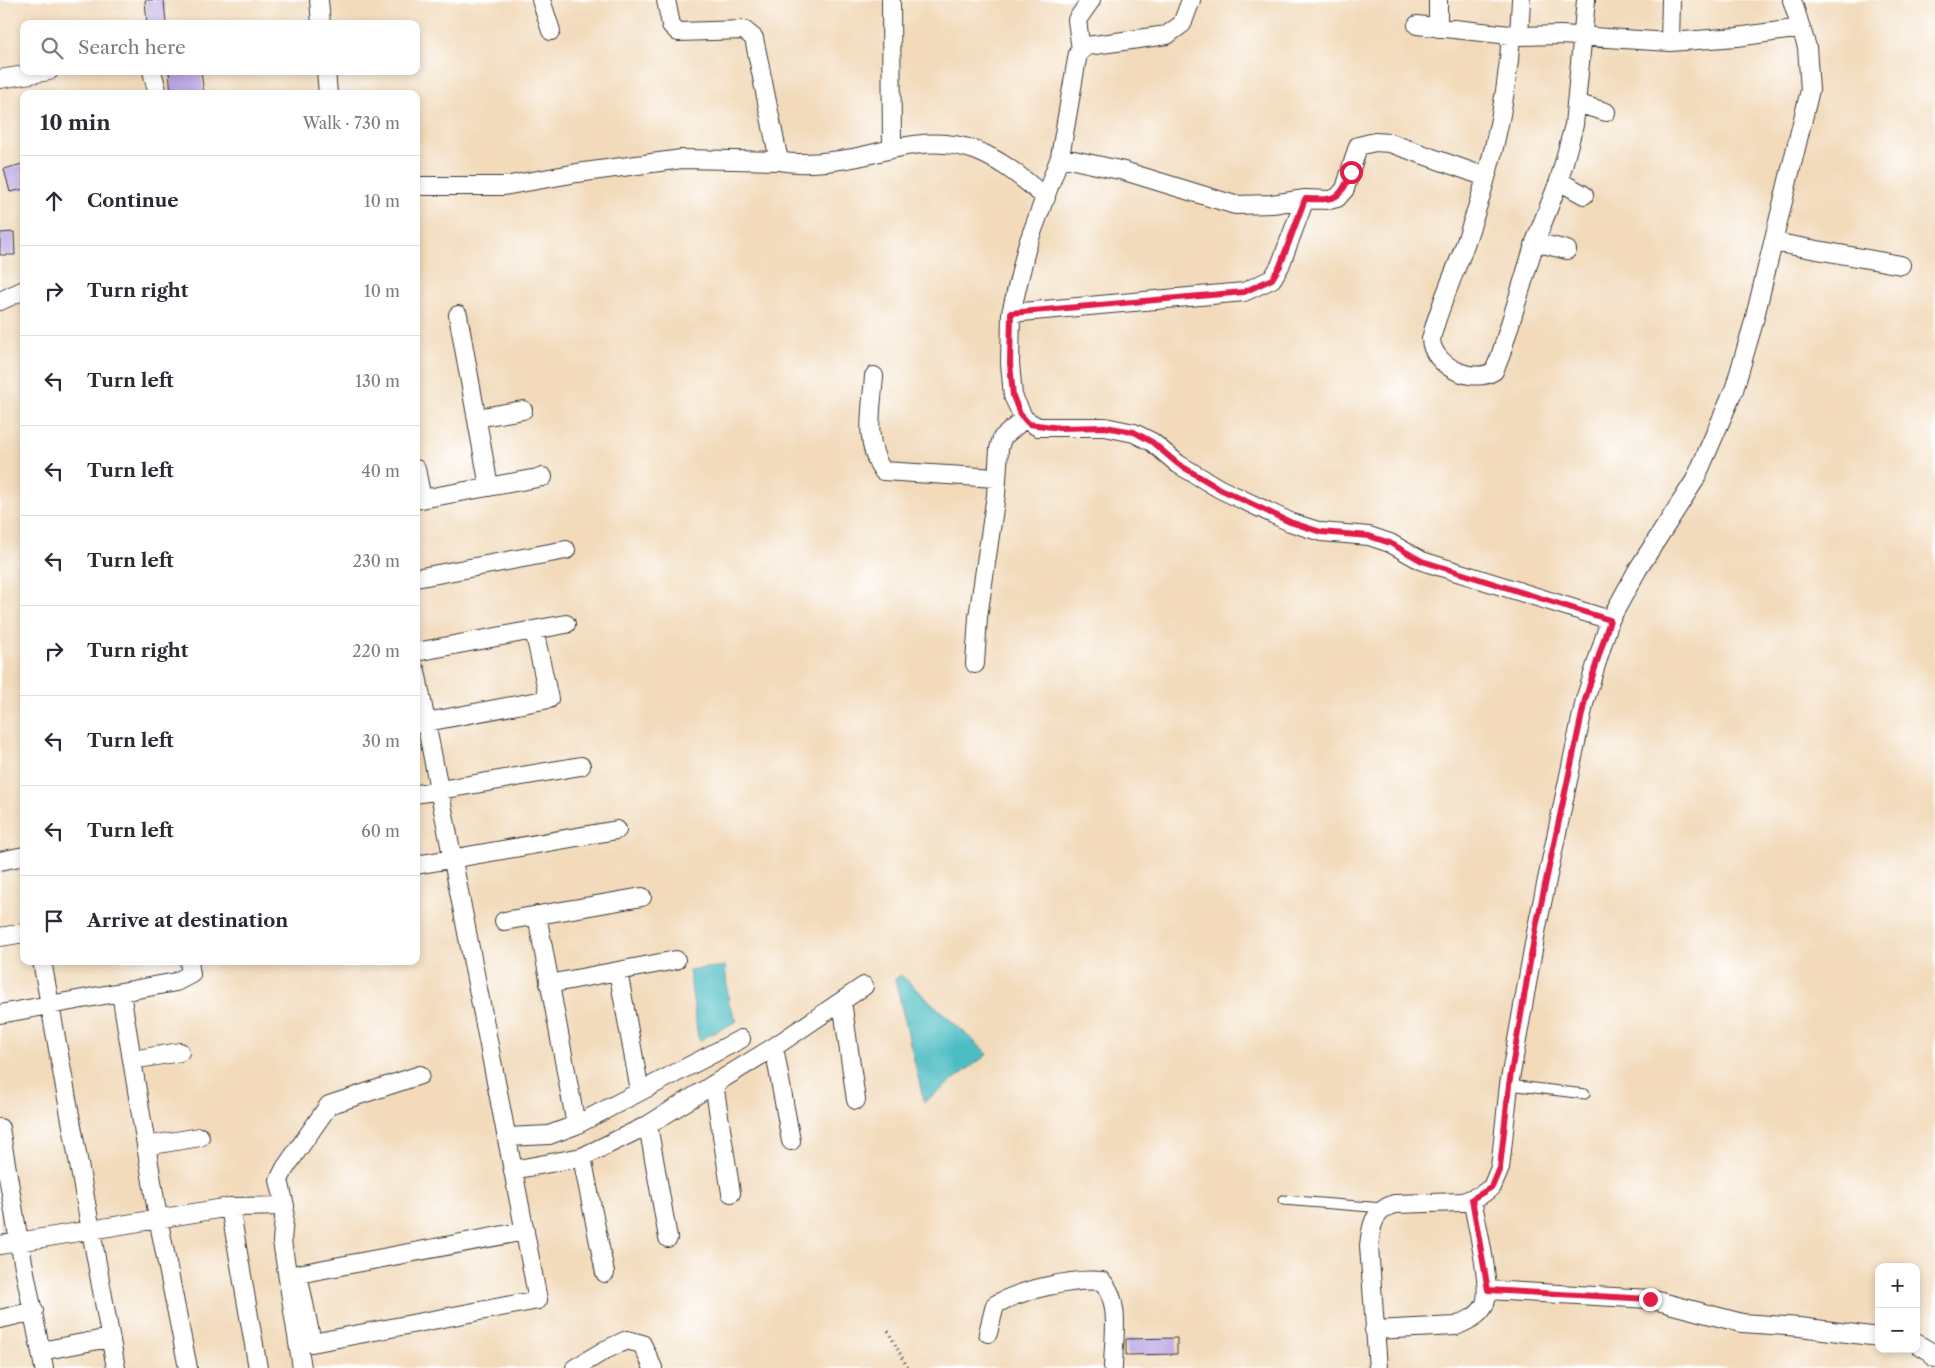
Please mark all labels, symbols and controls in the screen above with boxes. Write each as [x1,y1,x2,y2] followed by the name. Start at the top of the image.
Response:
[20,20,420,75] search box
[38,34,66,62] icon: search
[78,36,186,59] text: Search here
[40,110,111,135] text: 10 min
[303,113,400,133] text: Walk · 730 m
[1340,161,1363,184] route start
[40,187,68,215] icon: ahead
[87,189,179,212] text: Continue
[364,191,400,211] text: 10 m
[40,277,68,305] icon: right
[87,279,188,302] text: Turn right
[364,281,400,301] text: 10 m
[40,367,68,395] icon: left
[87,369,174,392] text: Turn left
[355,371,400,391] text: 130 m
[40,457,68,485] icon: left
[87,459,174,482] text: Turn left
[361,461,400,481] text: 40 m
[40,547,68,575] icon: left
[87,549,174,572] text: Turn left
[353,551,400,571] text: 230 m
[40,637,68,665] icon: right
[87,639,188,662] text: Turn right
[352,641,400,661] text: 220 m
[40,727,68,755] icon: left
[87,729,174,752] text: Turn left
[362,731,400,751] text: 30 m
[40,817,68,845] icon: left
[87,819,174,842] text: Turn left
[361,821,400,841] text: 60 m
[40,907,68,935] icon: arrive
[87,909,288,932] text: Arrive at destination
[1875,1263,1920,1353] map controls
[1875,1263,1920,1308] button: +
[1639,1288,1662,1311] route end
[1875,1308,1920,1353] button: −

